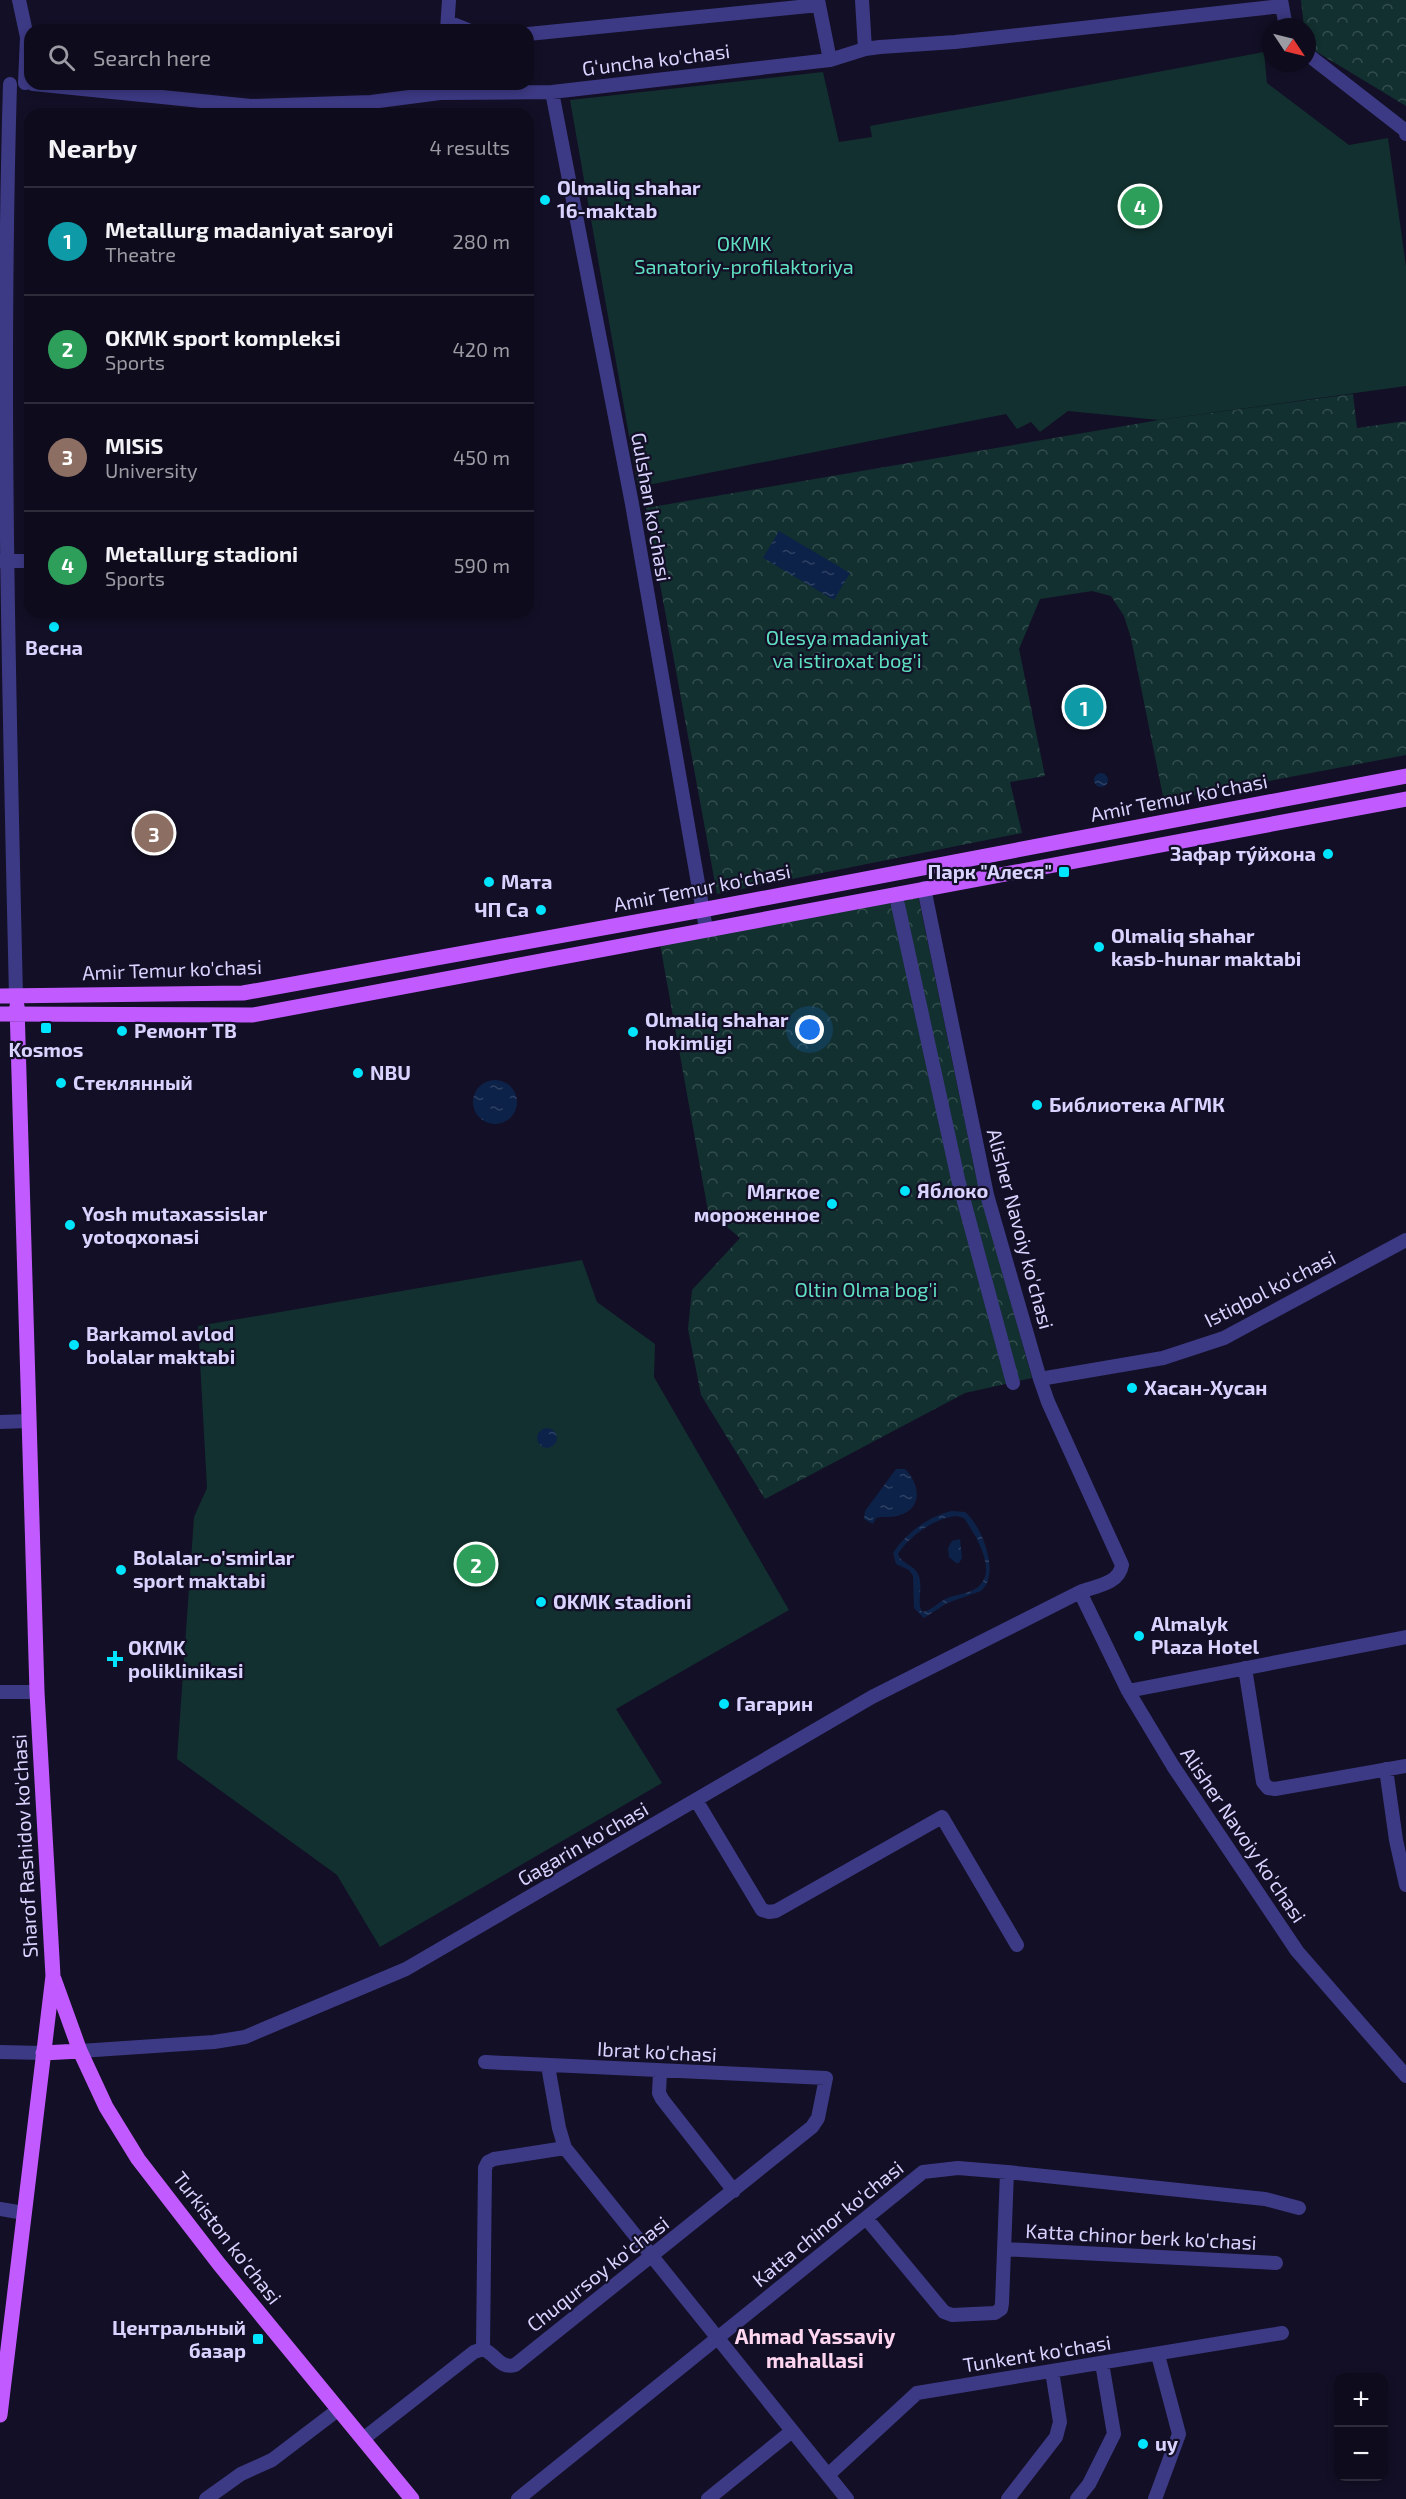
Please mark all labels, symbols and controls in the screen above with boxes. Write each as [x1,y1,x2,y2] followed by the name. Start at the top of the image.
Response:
[1262,18,1316,72] north arrow
[24,24,534,90] search box
[580,38,731,80] street label: G‘uncha ko'chasi
[45,41,78,74] icon: search
[93,44,211,70] text: Search here
[48,132,137,163] text: Nearby
[430,135,510,159] text: 4 results
[557,175,701,222] place label: Olmaliq shahar 16-maktab
[1120,184,1160,228] pin: 4
[538,193,552,207] marker: Olmaliq shahar 16-maktab
[105,216,394,242] text: Metallurg madaniyat saroyi
[63,229,72,253] text: 1
[453,229,510,253] text: 280 m
[634,231,854,278] park label: OKMK Sanatoriy-profilaktoriya
[105,242,176,266] text: Theatre
[105,324,341,350] text: OKMK sport kompleksi
[62,337,73,361] text: 2
[452,337,510,361] text: 420 m
[105,350,165,374] text: Sports
[627,430,677,583] street label: Gulshan ko'chasi
[105,432,163,458] text: MISiS
[62,445,73,469] text: 3
[453,445,510,469] text: 450 m
[105,458,197,482] text: University
[105,540,298,566] text: Metallurg stadioni
[61,553,74,577] text: 4
[454,553,510,577] text: 590 m
[105,566,165,590] text: Sports
[47,620,61,634] marker: Весна
[766,625,929,672] park label: Olesya madaniyat va istiroxat bog'i
[25,635,83,659] place label: Весна
[1064,684,1104,730] pin: 1
[1088,768,1269,826] street label: Amir Temur ko'chasi
[134,810,174,856] pin: 3
[1170,841,1316,866] place label: Зафар тýйхона
[1321,847,1335,861] marker: Зафар тýйхона
[611,858,792,916] street label: Amir Temur ko'chasi
[927,859,1052,883] place label: Парк "Алеся"
[1057,865,1071,879] marker: Парк "Алеся"
[501,869,553,893] place label: Мата
[482,875,496,889] marker: Мата
[474,897,529,921] place label: ЧП Са
[534,903,548,917] marker: ЧП Са
[1111,923,1301,970] place label: Olmaliq shahar kasb-hunar maktabi
[1092,940,1106,954] marker: Olmaliq shahar kasb-hunar maktabi
[82,954,262,984] street label: Amir Temur ko'chasi
[645,1007,789,1054] place label: Olmaliq shahar hokimligi
[795,1015,824,1044] your location
[134,1018,237,1042] place label: Ремонт ТВ
[39,1021,53,1035] marker: Kosmos
[115,1024,129,1038] marker: Ремонт ТВ
[626,1025,640,1039] marker: Olmaliq shahar hokimligi
[9,1037,83,1061] place label: Kosmos
[370,1060,411,1084] place label: NBU
[351,1066,365,1080] marker: NBU
[73,1070,193,1094] place label: Стеклянный
[54,1076,68,1090] marker: Стеклянный
[1049,1092,1225,1116] place label: Библиотека АГМК
[1030,1098,1044,1112] marker: Библиотека АГМК
[983,1126,1059,1332] street label: Alisher Navoiy ko'chasi
[917,1178,988,1202] place label: Яблоко
[694,1179,820,1226] place label: Мягкое мороженное
[898,1184,912,1198] marker: Яблоко
[825,1197,839,1211] marker: Мягкое мороженное
[82,1201,268,1249] place label: Yosh mutaxassislar yotoqxonasi
[63,1218,77,1232] marker: Yosh mutaxassislar yotoqxonasi
[1200,1245,1339,1332] street label: Istiqbol ko'chasi
[794,1277,938,1301] park label: Oltin Olma bog'i
[86,1321,235,1368] place label: Barkamol avlod bolalar maktabi
[67,1338,81,1352] marker: Barkamol avlod bolalar maktabi
[1144,1375,1267,1399] place label: Хасан-Хусан
[1125,1381,1139,1395] marker: Хасан-Хусан
[456,1542,496,1586] pin: 2
[133,1545,295,1592] place label: Bolalar-o'smirlar sport maktabi
[114,1563,128,1577] marker: Bolalar-o'smirlar sport maktabi
[553,1589,692,1613] place label: OKMK stadioni
[534,1595,548,1609] marker: OKMK stadioni
[1151,1611,1260,1658] place label: Almalyk Plaza Hotel
[1132,1629,1146,1643] marker: Almalyk Plaza Hotel
[128,1635,243,1682] place label: OKMK poliklinikasi
[106,1650,124,1668] marker: OKMK poliklinikasi
[736,1691,813,1715] place label: Гагарин
[717,1697,731,1711] marker: Гагарин
[6,1733,42,1959] street label: Sharof Rashidov ko'chasi
[1176,1742,1312,1927] street label: Alisher Navoiy ko'chasi
[513,1796,652,1890] street label: Gagarin ko'chasi
[597,2036,718,2066] street label: Ibrat ko'chasi
[747,2155,908,2291] street label: Katta chinor ko'chasi
[169,2166,287,2309] street label: Turkiston ko'chasi
[522,2210,673,2336] street label: Chuqursoy ko'chasi
[1025,2218,1257,2254] street label: Katta chinor berk ko'chasi
[112,2315,246,2362] place label: Центральный базар
[735,2323,895,2372] district label: Ahmad Yassaviy mahallasi
[961,2329,1112,2377] street label: Tunkent ko'chasi
[251,2332,265,2346] marker: Центральный базар
[1334,2373,1388,2481] map controls
[1334,2373,1388,2427] button: +
[1334,2427,1388,2481] button: −
[1155,2431,1179,2456] place label: uy
[1136,2437,1150,2451] marker: uy

